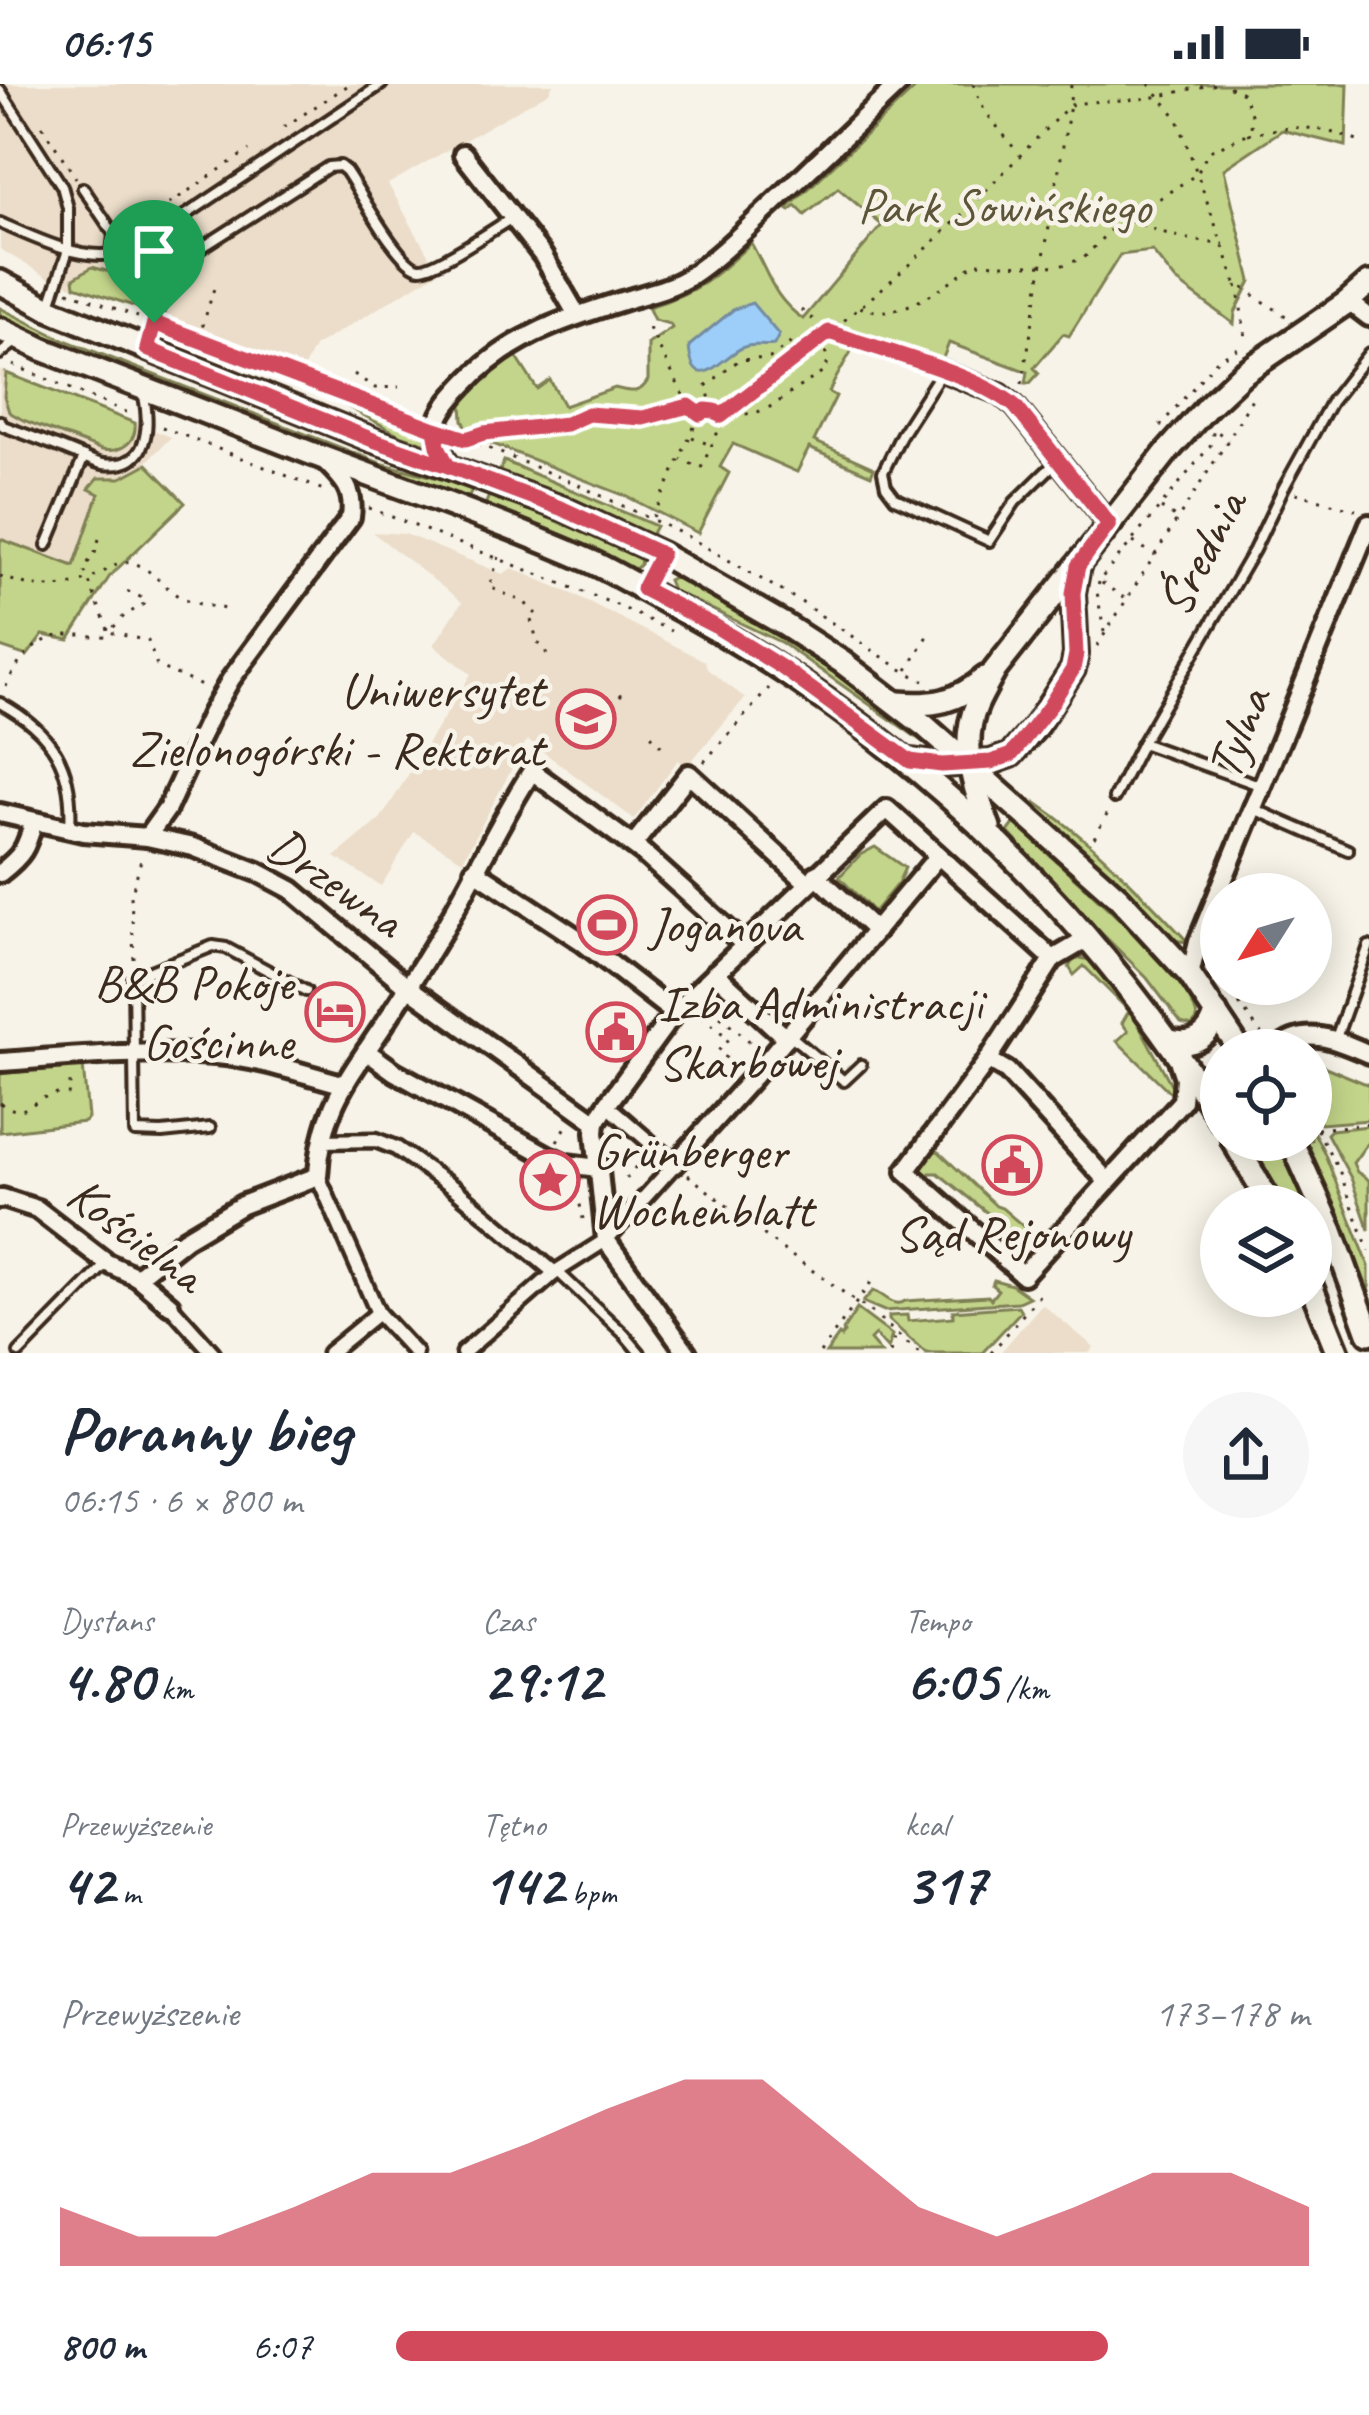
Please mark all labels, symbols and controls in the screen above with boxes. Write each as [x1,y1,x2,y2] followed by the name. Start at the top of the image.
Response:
[60,14,150,71] text: 06:15
[857,174,1154,238] park label: Park Sowińskiego
[103,200,205,323] pin
[121,218,187,284] icon: arrive
[1141,476,1262,627] street label: Średnia
[129,658,549,781] place label: Uniwersytet Zielonogórski - Rektorat
[1191,675,1286,788] street label: Tylna
[555,688,617,750] school or university icon: Uniwersytet Zielonogórski - Rektorat
[256,813,419,953] street label: Drzewna
[1200,873,1332,1005] north arrow
[1200,873,1332,1317] map controls
[646,893,804,957] place label: Joganova
[576,894,638,956] sports icon: Joganova
[94,951,296,1074] place label: B&B Pokoje Gościnne
[658,971,988,1094] place label: Izba Administracji Skarbowej
[304,981,366,1043] hotel icon: B&B Pokoje Gościnne
[585,1001,647,1063] public building icon: Izba Administracji Skarbowej
[1200,1029,1332,1161] button: locate
[592,1119,818,1242] place label: Grünberger Wochenblatt
[981,1134,1043,1196] public building icon: Sąd Rejonowy
[519,1149,581,1211] place icon: Grünberger Wochenblatt
[55,1162,220,1309] street label: Kościelna
[1200,1185,1332,1317] button: layers
[894,1201,1134,1265] place label: Sąd Rejonowy
[60,1389,351,1472] text: Poranny bieg
[1183,1392,1309,1518] button: share
[60,1476,302,1525] text: 06:15 · 6 × 800 m
[60,1600,153,1642] text: Dystans
[482,1600,535,1642] text: Czas
[905,1600,970,1642] text: Tempo
[60,1642,153,1718] text: 4.80
[482,1642,602,1718] text: 29:12
[905,1642,998,1718] text: 6:05
[153,1668,193,1710] text: km
[998,1668,1049,1710] text: /km
[60,1804,211,1846] text: Przewyższenie
[482,1804,546,1846] text: Tętno
[905,1804,948,1846] text: kcal
[60,1846,114,1922] text: 42
[482,1846,563,1922] text: 142
[905,1846,985,1922] text: 317
[114,1872,140,1914] text: m
[563,1872,617,1914] text: bpm
[60,1989,239,2038] text: Przewyższenie
[1155,1989,1309,2038] text: 173–178 m
[60,2322,144,2371] text: 800 m
[252,2322,312,2371] text: 6:07

